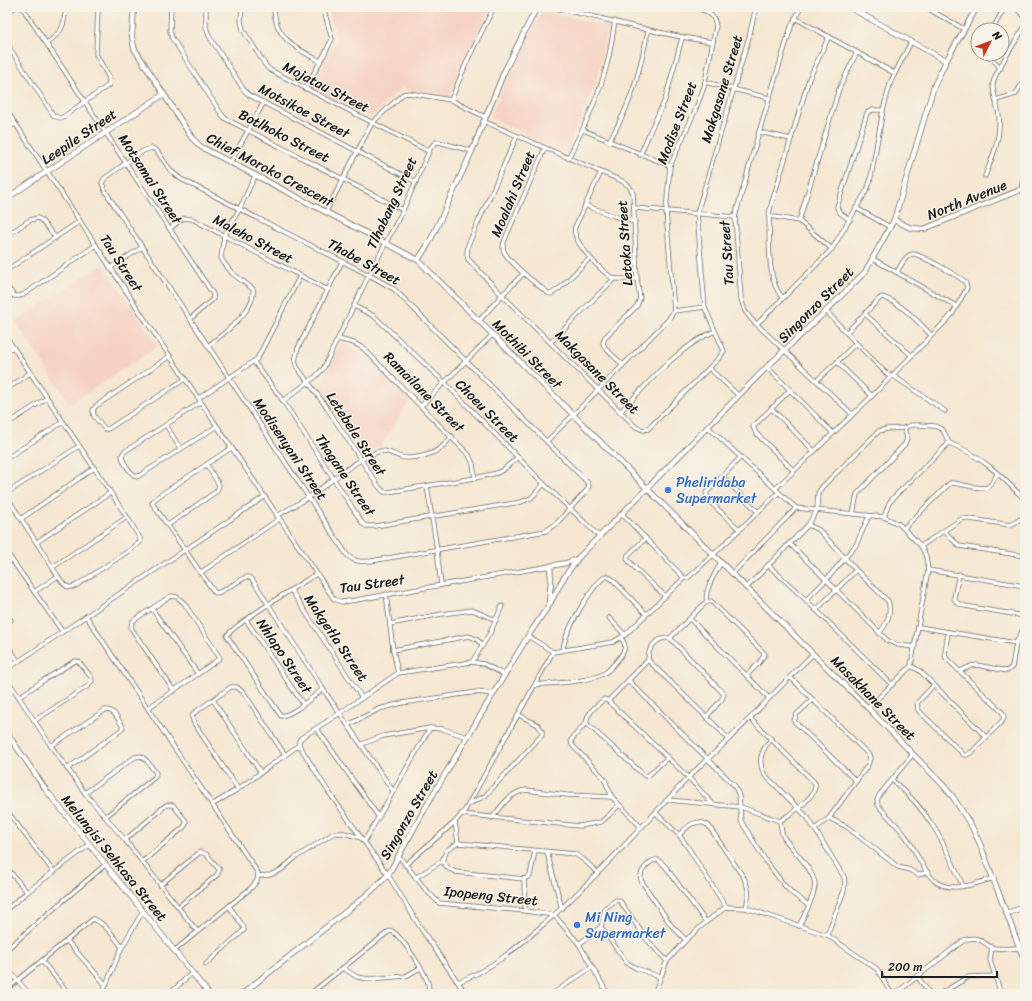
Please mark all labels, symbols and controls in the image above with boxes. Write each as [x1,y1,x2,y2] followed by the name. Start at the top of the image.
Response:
[970,22,1010,62] north arrow
[987,26,1007,45] text: N
[694,32,750,146] street label: Makgasane Street
[278,54,374,120] street label: Mojatau Street
[254,76,355,146] street label: Motsikoe Street
[650,78,704,168] street label: Modise Street
[36,102,122,172] street label: Leepile Street
[234,102,334,170] street label: Botlhoko Street
[202,126,339,215] street label: Chief Moroko Crescent
[111,129,189,230] street label: Motsamai Street
[484,147,542,241] street label: Moalahi Street
[360,153,424,253] street label: Tlhabang Street
[923,173,1011,227] street label: North Avenue
[610,199,640,287] street label: Letoka Street
[208,207,298,271] street label: Maleho Street
[712,218,742,286] street label: Tau Street
[93,229,150,298] street label: Tau Street
[323,232,405,292] street label: Thabe Street
[772,261,860,349] street label: Singonzo Street
[486,313,569,396] street label: Mothibi Street
[549,324,645,420] street label: Makgasane Street
[377,345,472,440] street label: Ramailane Street
[449,373,525,449] street label: Choeu Street
[319,387,393,482] street label: Letebele Street
[246,392,334,506] street label: Modisenyani Street
[308,429,383,522] street label: Thagane Street
[676,470,758,511] place label: Pheliridaba Supermarket
[663,485,673,495] marker: Pheliridaba Supermarket
[338,567,407,601] street label: Tau Street
[297,589,375,687] street label: Makgetla Street
[249,613,319,700] street label: Nhlapo Street
[824,649,922,747] street label: Masakhane Street
[373,765,445,865] street label: Singonzo Street
[55,789,173,927] street label: Melungisi Sehkasa Street
[442,879,539,913] street label: Ipopeng Street
[585,905,667,946] place label: Mi Ning Supermarket
[572,920,582,930] marker: Mi Ning Supermarket
[882,953,997,979] scale bar
[888,956,922,978] text: 200 m

